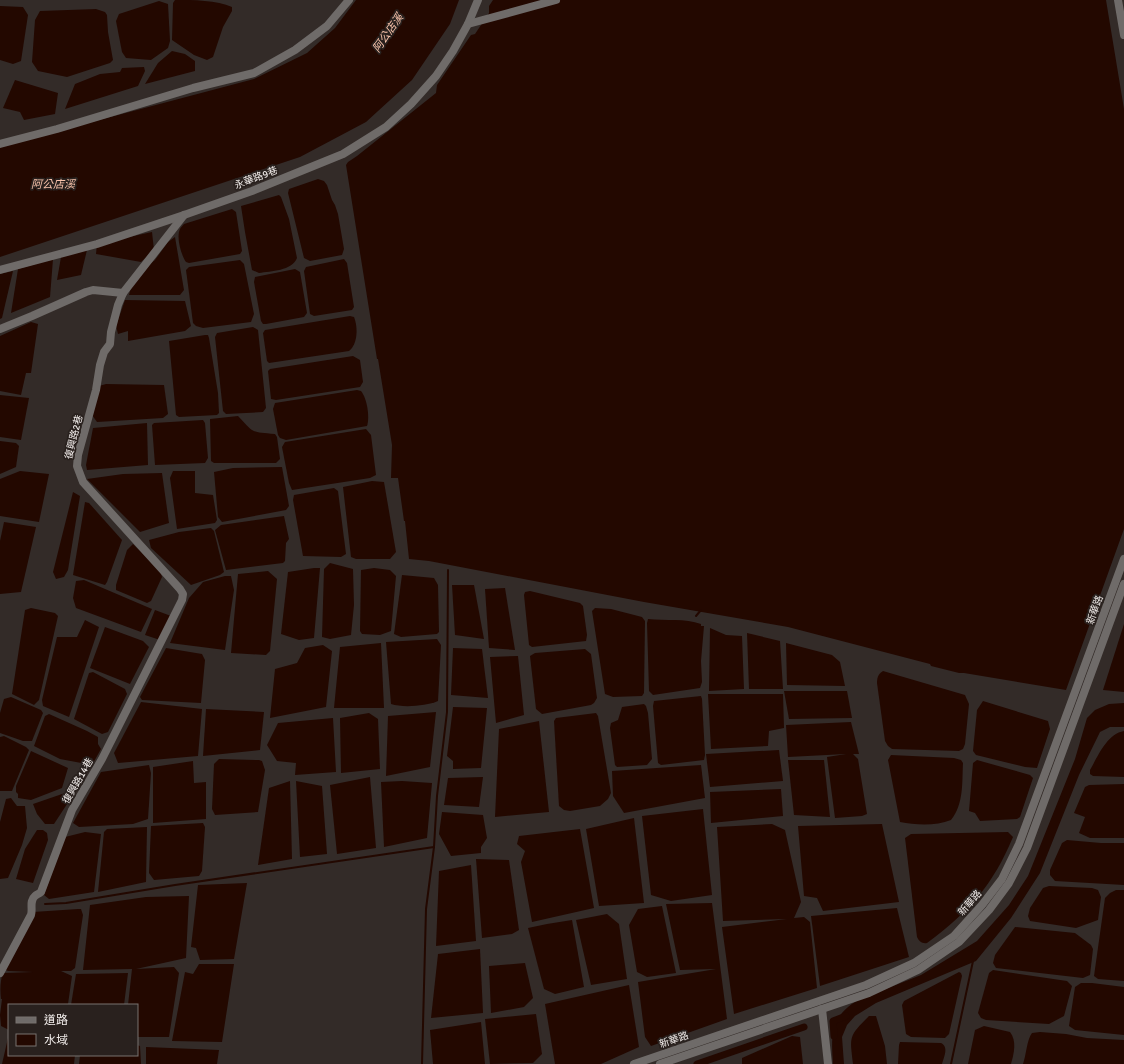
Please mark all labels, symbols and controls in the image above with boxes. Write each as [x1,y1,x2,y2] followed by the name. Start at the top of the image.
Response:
[370,10,407,55] water label: 阿公店溪
[233,164,279,192] street label: 永華路9巷
[31,178,77,191] water label: 阿公店溪
[63,414,85,460] street label: 復興路2巷
[1084,594,1106,626] street label: 新華路
[60,756,96,806] street label: 復興路14巷
[956,888,984,918] street label: 新華路
[8,1004,138,1056] legend
[44,1013,68,1028] text: 道路
[658,1029,690,1051] street label: 新華路
[44,1033,68,1048] text: 水域

